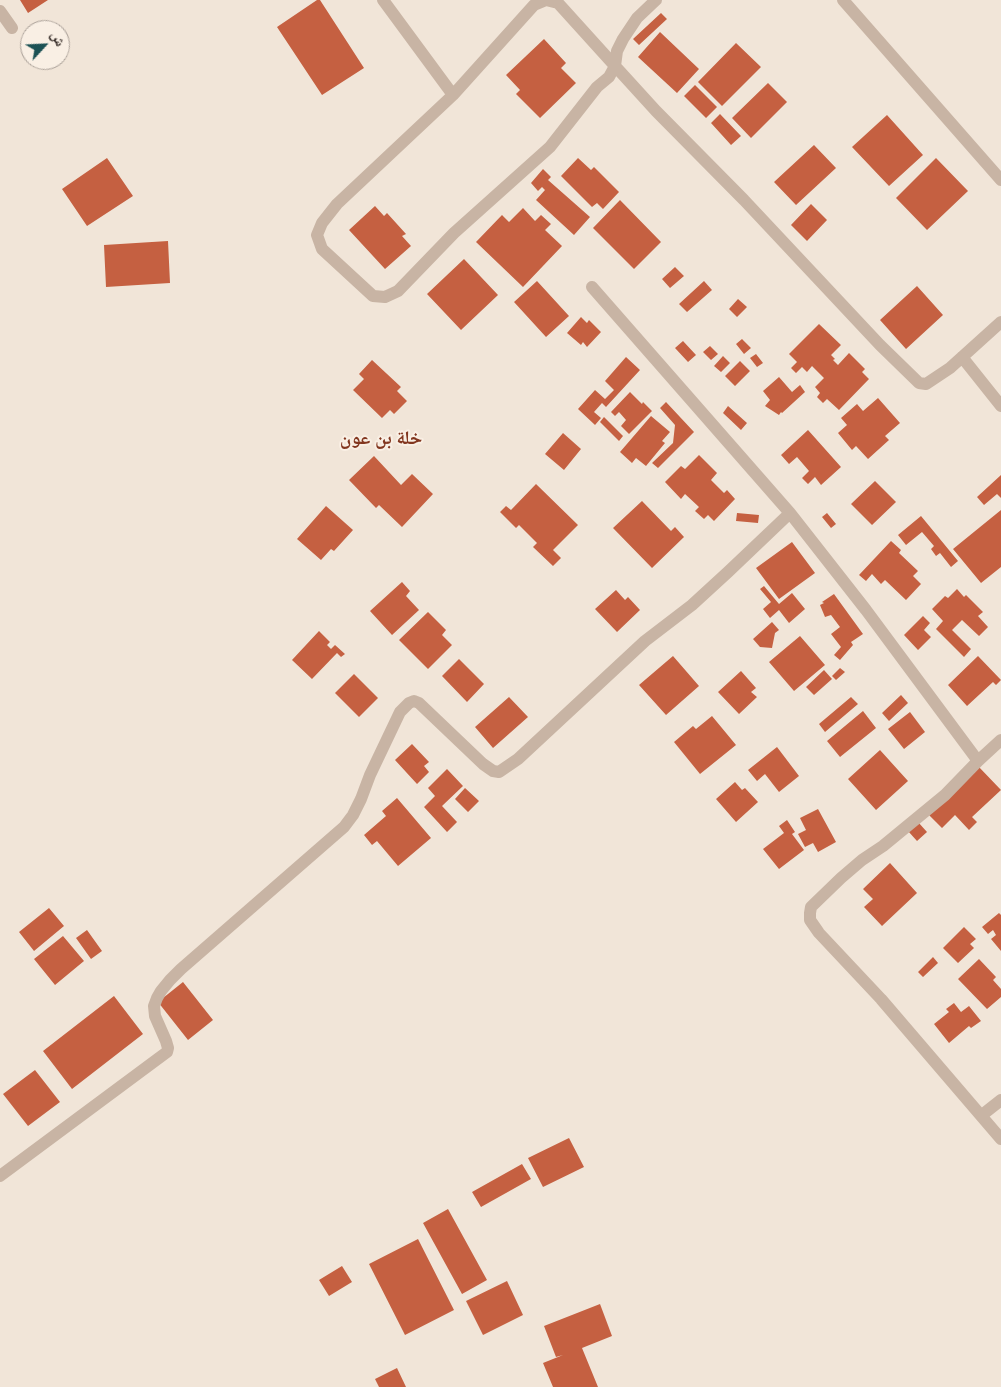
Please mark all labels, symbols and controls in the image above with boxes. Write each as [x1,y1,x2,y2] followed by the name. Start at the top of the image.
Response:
[20,20,70,70] north arrow
[47,29,69,49] text: ش
[340,428,422,450] district label: خلة بن عون

